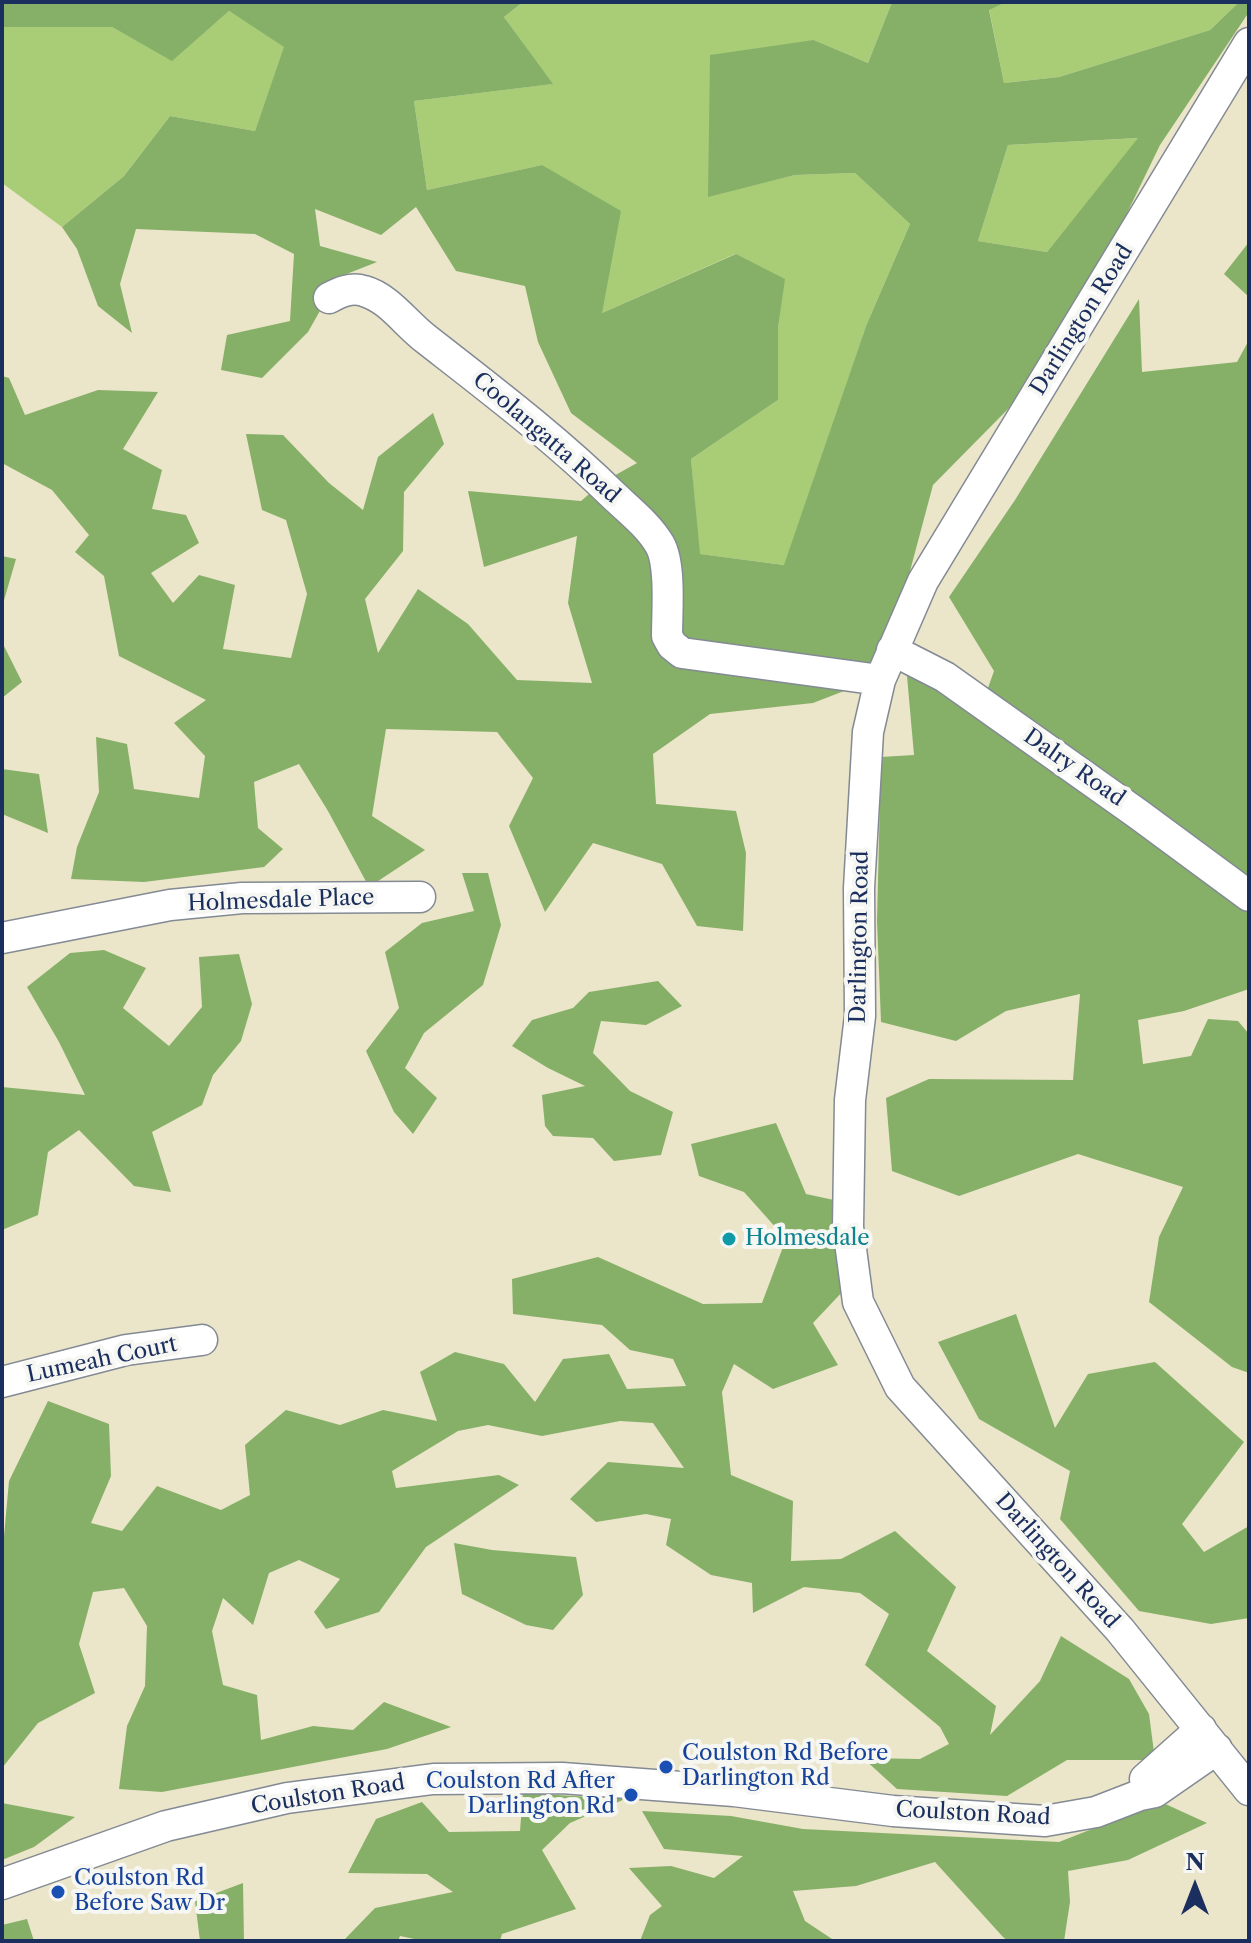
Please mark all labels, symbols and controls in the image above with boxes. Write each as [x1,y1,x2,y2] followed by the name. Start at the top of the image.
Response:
[1025,240,1139,400] street label: Darlington Road
[467,367,625,509] street label: Coolangatta Road
[1018,723,1130,813] street label: Dalry Road
[845,850,875,1024] street label: Darlington Road
[187,885,375,917] street label: Holmesdale Place
[745,1226,870,1252] place label: Holmesdale
[720,1230,738,1248] marker: Holmesdale
[24,1331,180,1389] street label: Lumeah Court
[989,1488,1125,1634] street label: Darlington Road
[682,1741,888,1792] place label: Coulston Rd Before Darlington Rd
[657,1758,675,1776] marker: Coulston Rd Before Darlington Rd
[426,1769,615,1820] place label: Coulston Rd After Darlington Rd
[249,1770,407,1820] street label: Coulston Road
[622,1786,640,1804] marker: Coulston Rd After Darlington Rd
[895,1797,1051,1831] street label: Coulston Road
[1155,1847,1235,1927] north arrow
[1185,1849,1205,1876] text: N
[74,1866,225,1918] place label: Coulston Rd Before Saw Dr
[49,1883,67,1901] marker: Coulston Rd Before Saw Dr

